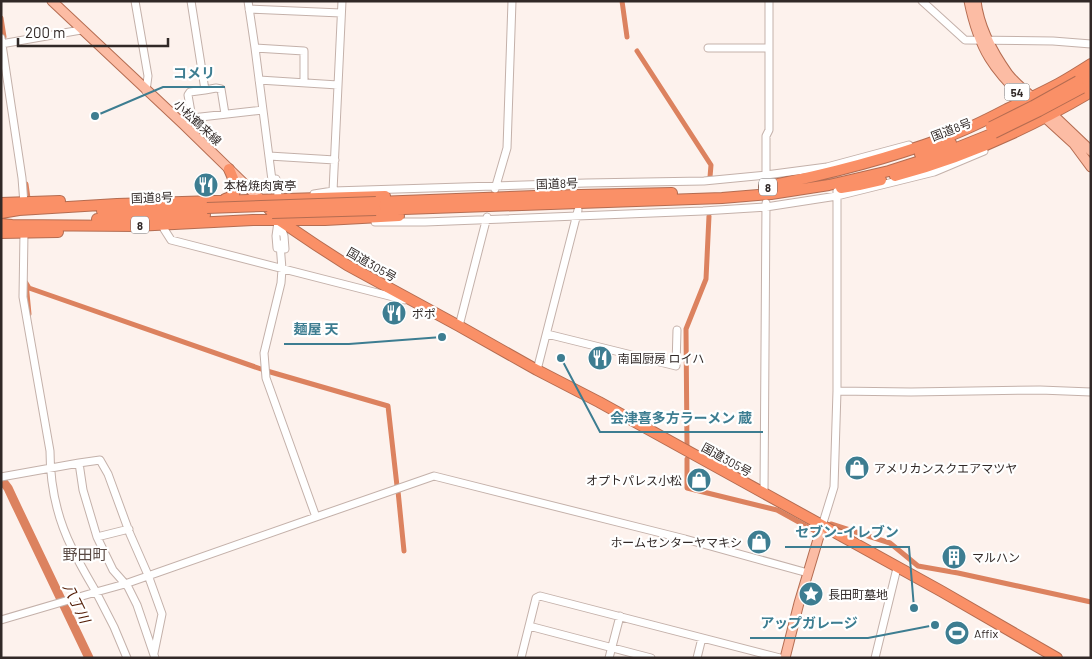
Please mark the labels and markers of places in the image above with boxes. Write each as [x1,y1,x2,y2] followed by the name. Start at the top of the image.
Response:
[163,58,225,87] callout: コメリ
[193,172,219,198] restaurant icon: 本格焼肉寅亭
[224,178,296,192] place label: 本格焼肉寅亭
[381,300,407,326] restaurant icon: ポポ
[412,306,436,320] place label: ポポ
[284,315,349,344] callout: 麺屋 天
[587,345,613,371] restaurant icon: 南国厨房 ロイハ
[618,351,704,365] place label: 南国厨房 ロイハ
[600,403,763,432] callout: 会津喜多方ラーメン 蔵
[844,455,870,481] shop icon: アメリカンスクエアマツヤ
[874,461,1017,475] place label: アメリカンスクエアマツヤ
[686,467,712,493] shop icon: オプトパレス小松
[586,473,682,487] place label: オプトパレス小松
[785,518,909,547] callout: セブン-イレブン
[746,529,772,555] shop icon: ホームセンターヤマキシ
[610,535,742,549] place label: ホームセンターヤマキシ
[941,544,967,570] building icon: マルハン
[972,550,1020,564] place label: マルハン
[798,581,824,607] place icon: 長田町墓地
[828,587,888,601] place label: 長田町墓地
[750,609,868,638] callout: アップガレージ
[944,620,970,646] sports icon: Affix
[974,626,998,640] place label: Affix

